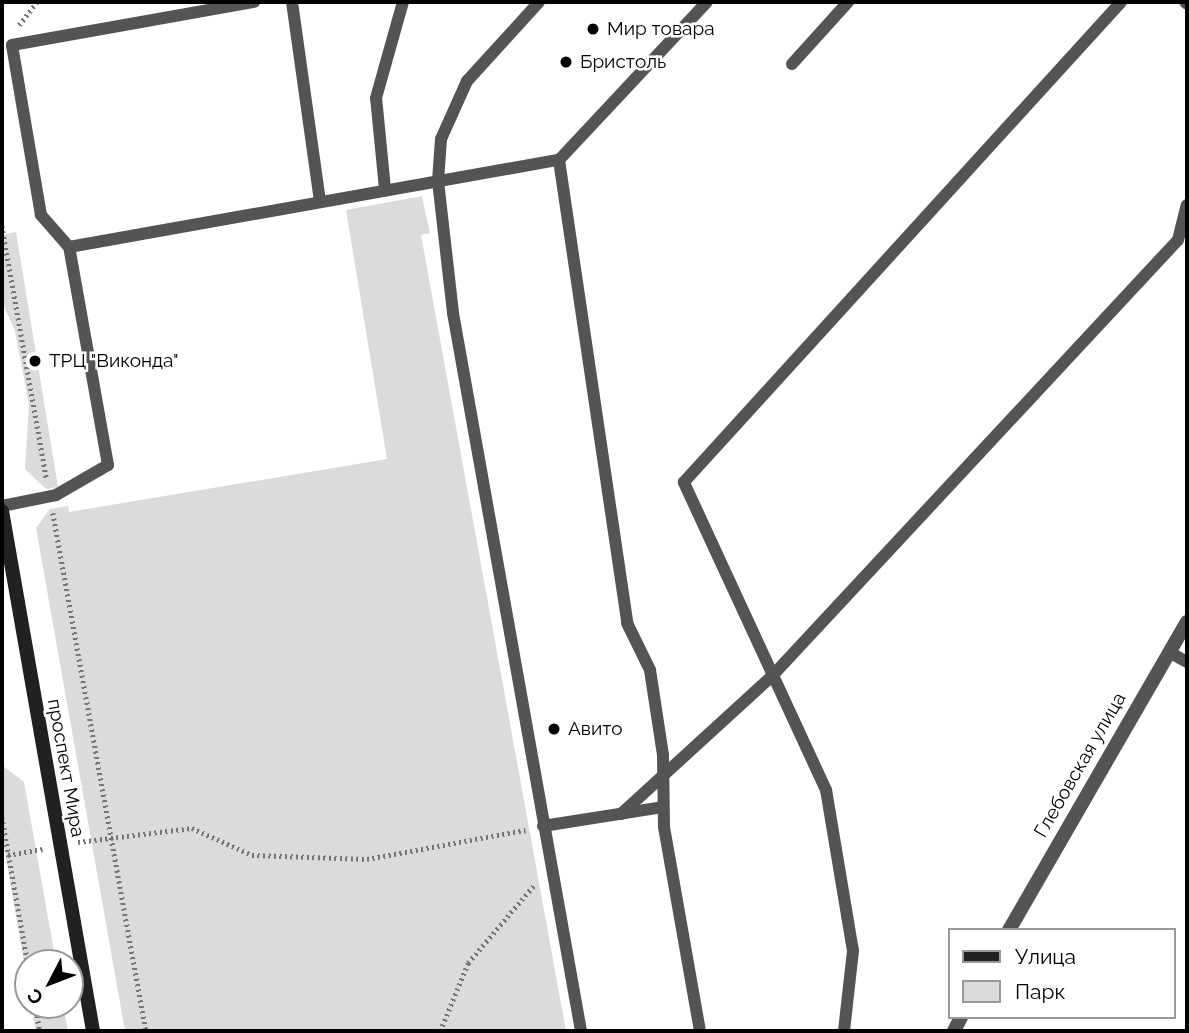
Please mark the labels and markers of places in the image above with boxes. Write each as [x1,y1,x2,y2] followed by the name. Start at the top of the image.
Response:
[607,18,714,40] place label: Мир товара
[585,21,601,37] marker: Мир товара
[580,51,666,73] place label: Бристоль
[558,54,574,70] marker: Бристоль
[49,350,179,372] place label: ТРЦ "Виконда"
[27,353,43,369] marker: ТРЦ "Виконда"
[568,718,623,740] place label: Авито
[546,721,562,737] marker: Авито

